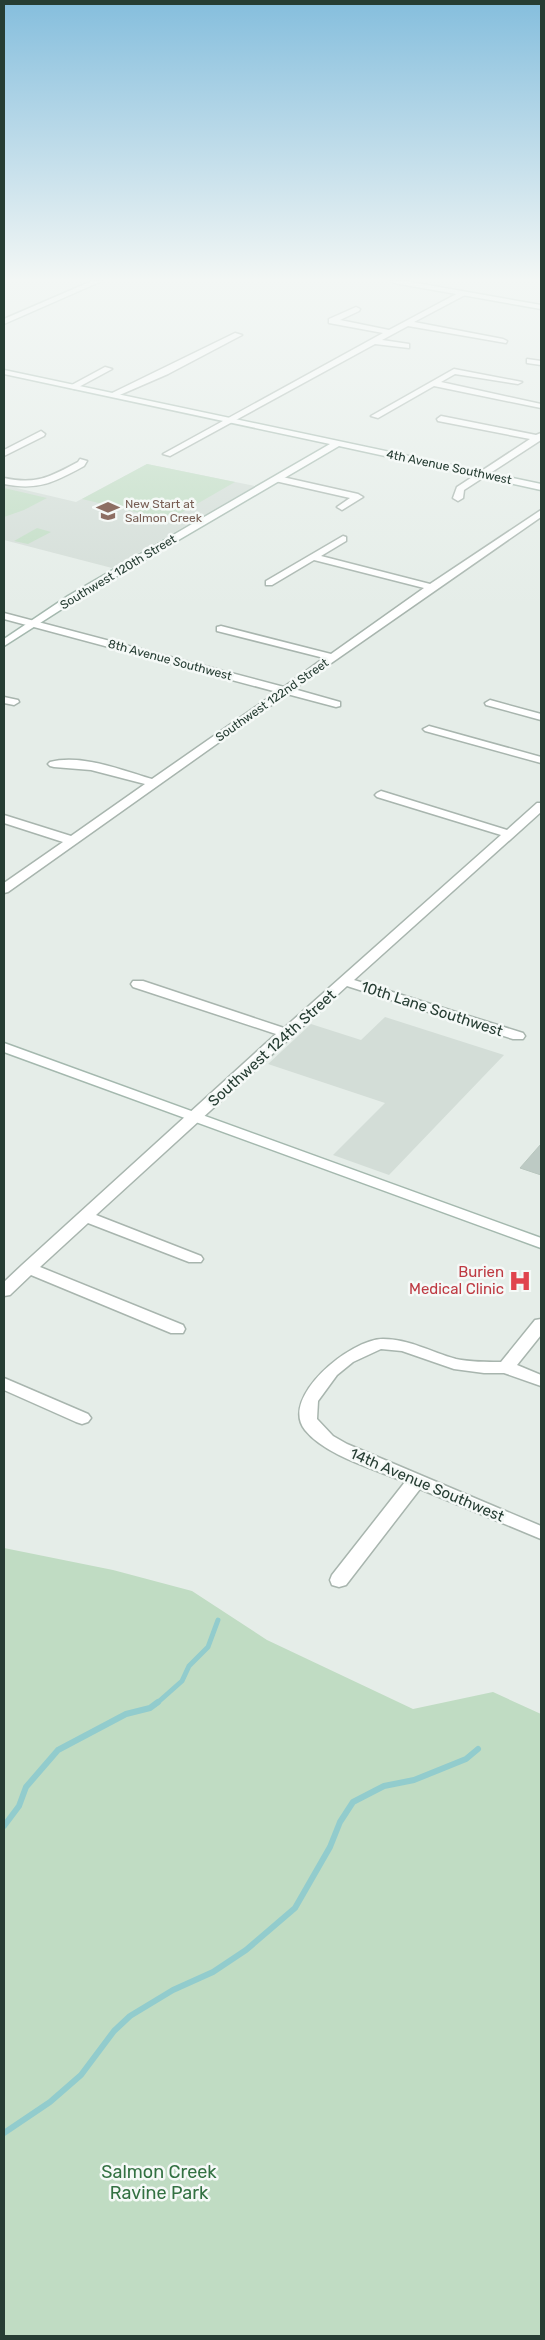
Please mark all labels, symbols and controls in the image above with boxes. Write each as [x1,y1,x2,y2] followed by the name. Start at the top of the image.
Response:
[385,447,513,487] street label: 4th Avenue Southwest
[125,497,203,525] place label: New Start at Salmon Creek
[95,498,121,524] school or university icon: New Start at Salmon Creek
[57,532,179,612] street label: Southwest 120th Street
[107,637,234,683] street label: 8th Avenue Southwest
[213,655,331,744] street label: Southwest 122nd Street
[359,978,505,1040] street label: 10th Lane Southwest
[204,986,340,1110] street label: Southwest 124th Street
[409,1263,504,1298] place label: Burien Medical Clinic
[507,1268,533,1294] hospital icon: Burien Medical Clinic
[347,1444,507,1526] street label: 14th Avenue Southwest
[101,2161,217,2204] park label: Salmon Creek Ravine Park

